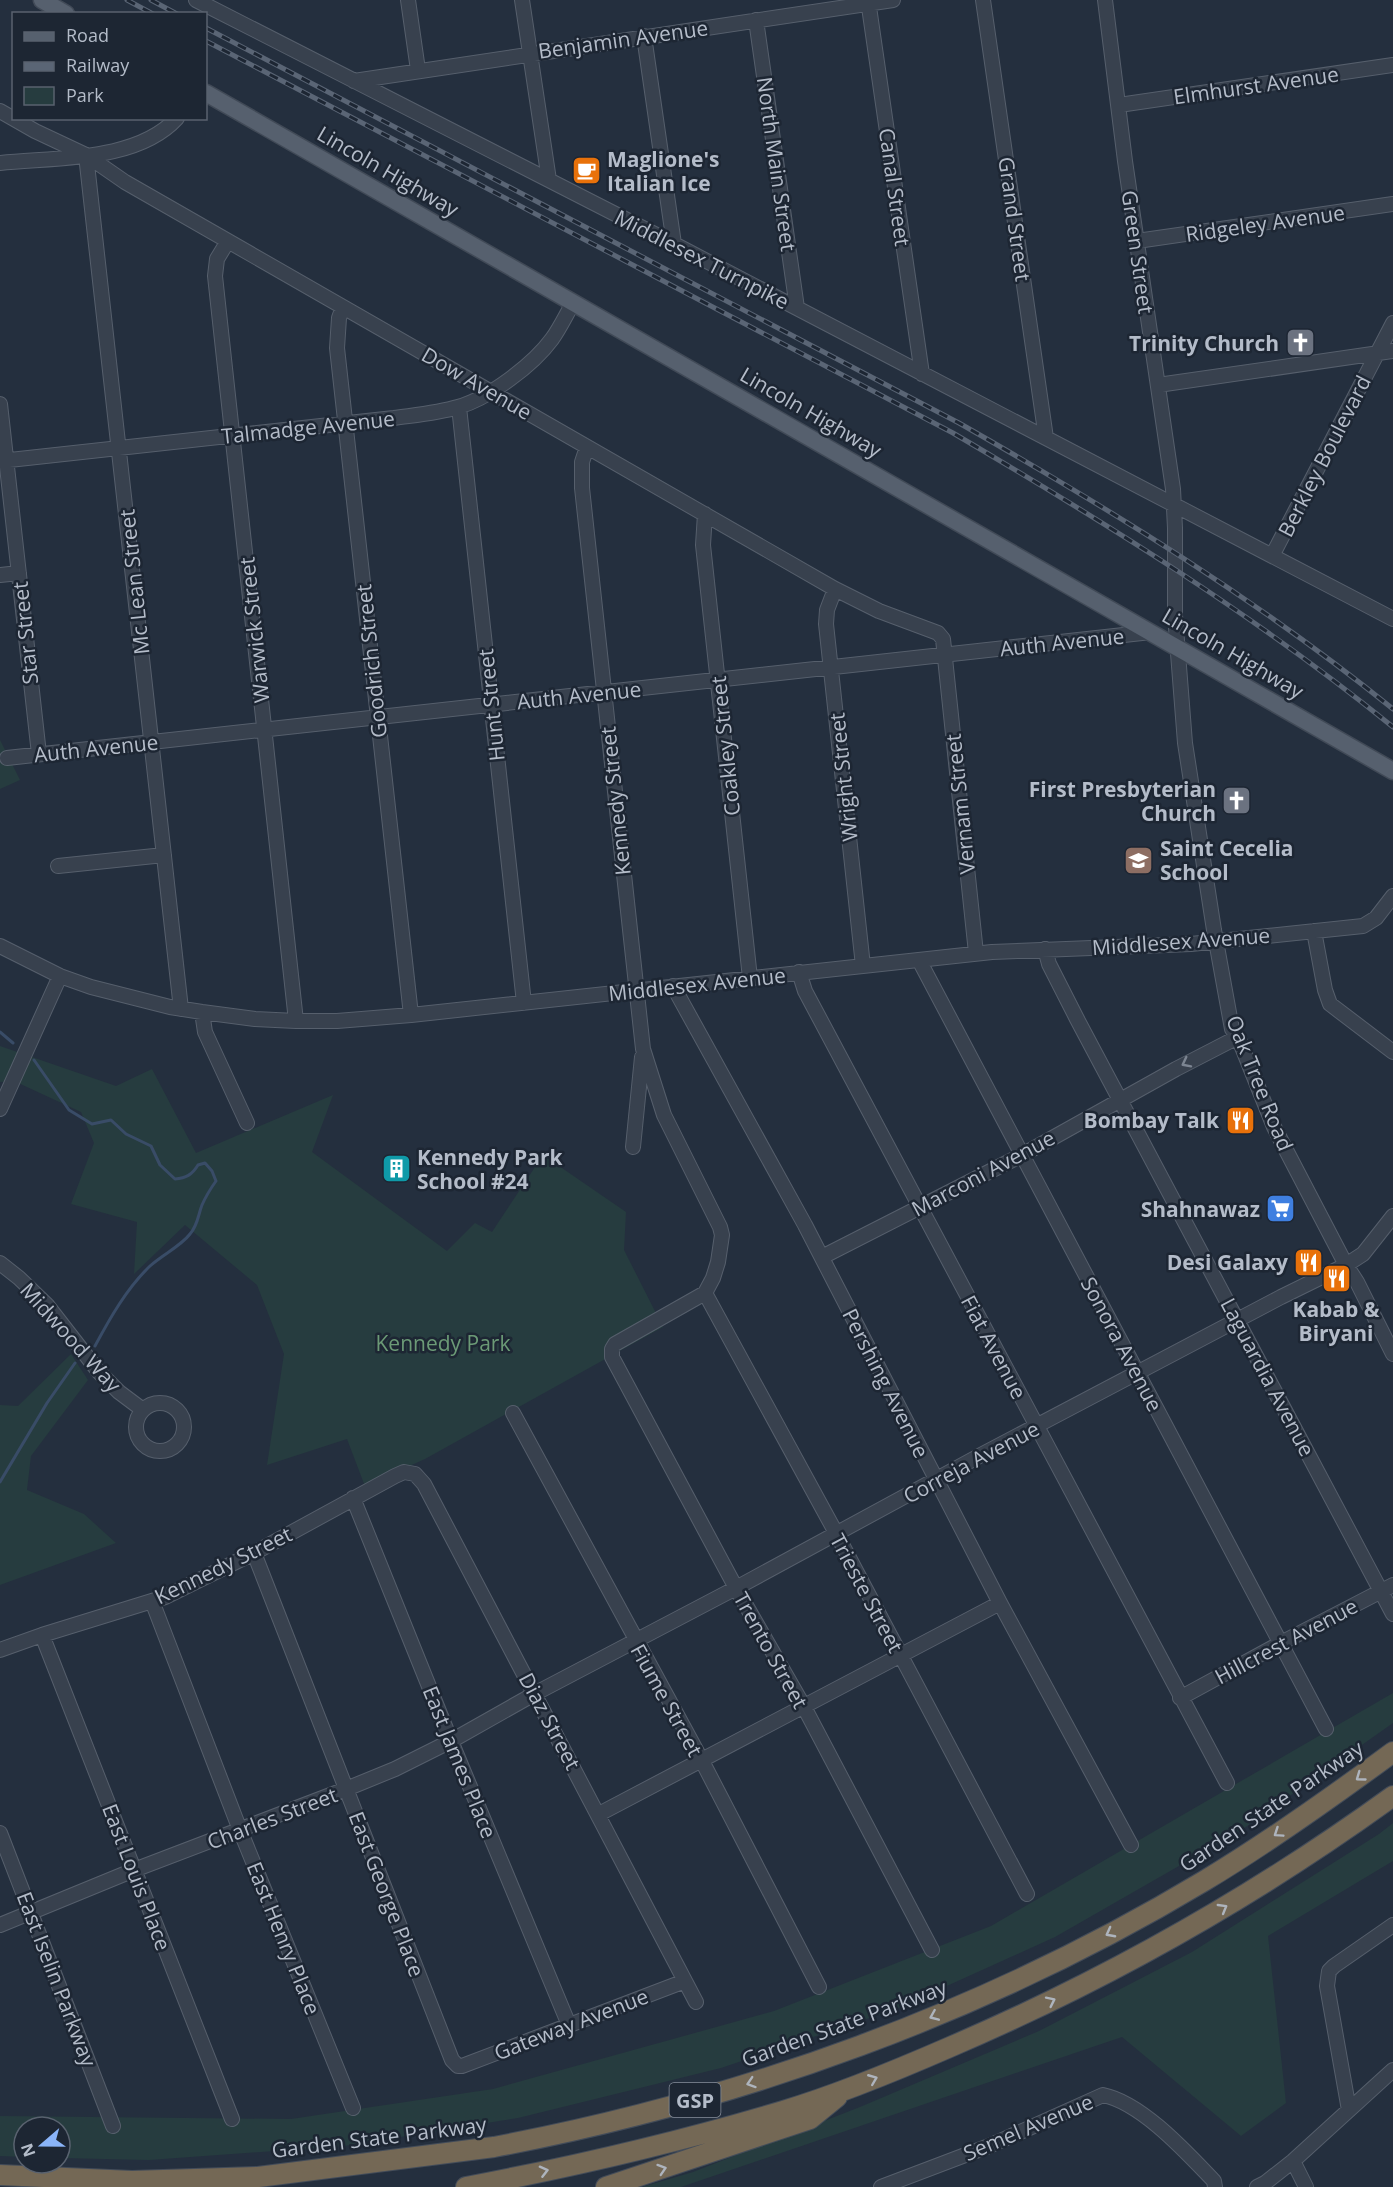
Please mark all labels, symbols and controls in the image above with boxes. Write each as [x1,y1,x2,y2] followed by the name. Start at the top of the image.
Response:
[12,12,207,120] legend
[536,13,710,65] street label: Benjamin Avenue
[66,23,109,47] text: Road
[66,53,130,77] text: Railway
[1171,60,1341,110] street label: Elmhurst Avenue
[751,75,803,253] street label: North Main Street
[66,83,104,107] text: Park
[312,119,464,223] street label: Lincoln Highway
[873,126,917,248] street label: Canal Street
[607,145,719,197] place label: Maglione's Italian Ice
[570,155,602,187] cafe icon: Maglione's Italian Ice
[992,155,1038,283] street label: Grand Street
[1115,188,1161,316] street label: Green Street
[1184,198,1346,248] street label: Ridgeley Avenue
[610,203,794,315] street label: Middlesex Turnpike
[1284,327,1316,359] church icon: Trinity Church
[1129,329,1279,357] place label: Trinity Church
[417,340,537,426] street label: Dow Avenue
[735,360,887,464] street label: Lincoln Highway
[1271,370,1377,542] street label: Berkley Boulevard
[220,404,396,450] street label: Talmadge Avenue
[112,508,156,656] street label: Mc Lean Street
[232,556,276,704] street label: Warwick Street
[6,580,44,686] street label: Star Street
[349,583,393,739] street label: Goodrich Street
[1157,601,1309,705] street label: Lincoln Highway
[998,622,1126,662] street label: Auth Avenue
[471,647,511,763] street label: Hunt Street
[515,675,643,715] street label: Auth Avenue
[704,675,746,817] street label: Coakley Street
[822,711,864,843] street label: Wright Street
[593,725,637,877] street label: Kennedy Street
[32,728,160,768] street label: Auth Avenue
[939,732,981,876] street label: Vernam Street
[1029,775,1216,827] place label: First Presbyterian Church
[1221,785,1253,817] church icon: First Presbyterian Church
[1160,834,1294,886] place label: Saint Cecelia School
[1123,844,1155,876] school or university icon: Saint Cecelia School
[1091,921,1271,961] street label: Middlesex Avenue
[607,961,787,1007] street label: Middlesex Avenue
[1220,1011,1300,1155] street label: Oak Tree Road
[1181,1056,1192,1068] one-way arrow
[1224,1104,1256,1136] restaurant icon: Bombay Talk
[1084,1106,1220,1134] place label: Bombay Talk
[906,1123,1060,1223] street label: Marconi Avenue
[417,1143,563,1195] place label: Kennedy Park School #24
[380,1153,412,1185] building icon: Kennedy Park School #24
[1265,1193,1297,1225] supermarket icon: Shahnawaz
[1141,1195,1260,1223] place label: Shahnawaz
[1293,1246,1325,1278] restaurant icon: Desi Galaxy
[1167,1248,1288,1276] place label: Desi Galaxy
[1320,1262,1352,1294] restaurant icon: Kabab & Biryani
[1075,1272,1169,1416] street label: Sonora Avenue
[14,1276,128,1398] street label: Midwood Way
[955,1290,1033,1404] street label: Fiat Avenue
[1214,1293,1322,1461] street label: Laguardia Avenue
[1292,1295,1380,1347] place label: Kabab & Biryani
[836,1304,936,1462] street label: Pershing Avenue
[376,1329,510,1357] park label: Kennedy Park
[898,1414,1044,1510] street label: Correja Avenue
[150,1520,296,1610] street label: Kennedy Street
[824,1529,910,1657] street label: Trieste Street
[727,1587,815,1713] street label: Trento Street
[1210,1592,1362,1690] street label: Hillcrest Avenue
[625,1639,709,1761] street label: Fiume Street
[513,1668,587,1774] street label: Diaz Street
[417,1682,503,1842] street label: East James Place
[1174,1734,1369,1878] street label: Garden State Parkway
[1355,1769,1366,1780] one-way arrow
[203,1780,341,1856] street label: Charles Street
[96,1800,178,1954] street label: East Louis Place
[343,1807,431,1981] street label: East George Place
[1274,1826,1284,1838] one-way arrow
[241,1857,327,2019] street label: East Henry Place
[11,1887,103,2071] street label: East Iselin Parkway
[1217,1904,1227,1916] one-way arrow
[1106,1926,1117,1937] one-way arrow
[738,1973,951,2073] street label: Garden State Parkway
[490,1982,652,2066] street label: Gateway Avenue
[1045,1996,1056,2008] one-way arrow
[929,2009,940,2021] one-way arrow
[866,2074,877,2086] one-way arrow
[746,2076,757,2088] one-way arrow
[670,2083,720,2117] road number: GSP
[959,2087,1097,2167] street label: Semel Avenue
[270,2110,489,2164] street label: Garden State Parkway
[12,2115,72,2175] north arrow
[15,2140,40,2160] text: N
[656,2163,667,2176] one-way arrow
[539,2166,549,2179] one-way arrow

